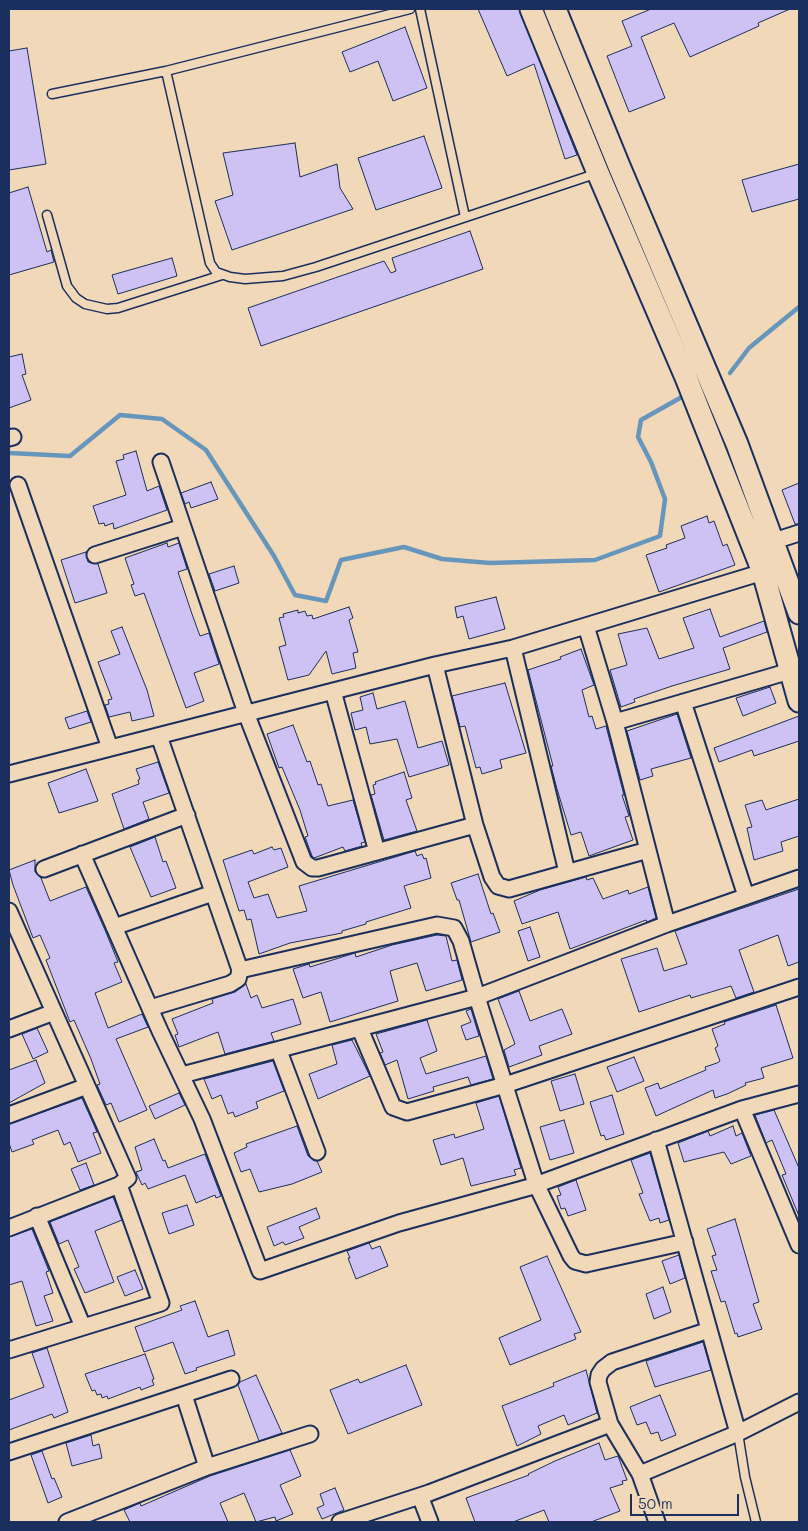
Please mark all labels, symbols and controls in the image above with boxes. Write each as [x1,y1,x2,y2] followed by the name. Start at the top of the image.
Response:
[633,1484,742,1516] scale bar
[638,1493,673,1513] text: 50 m

